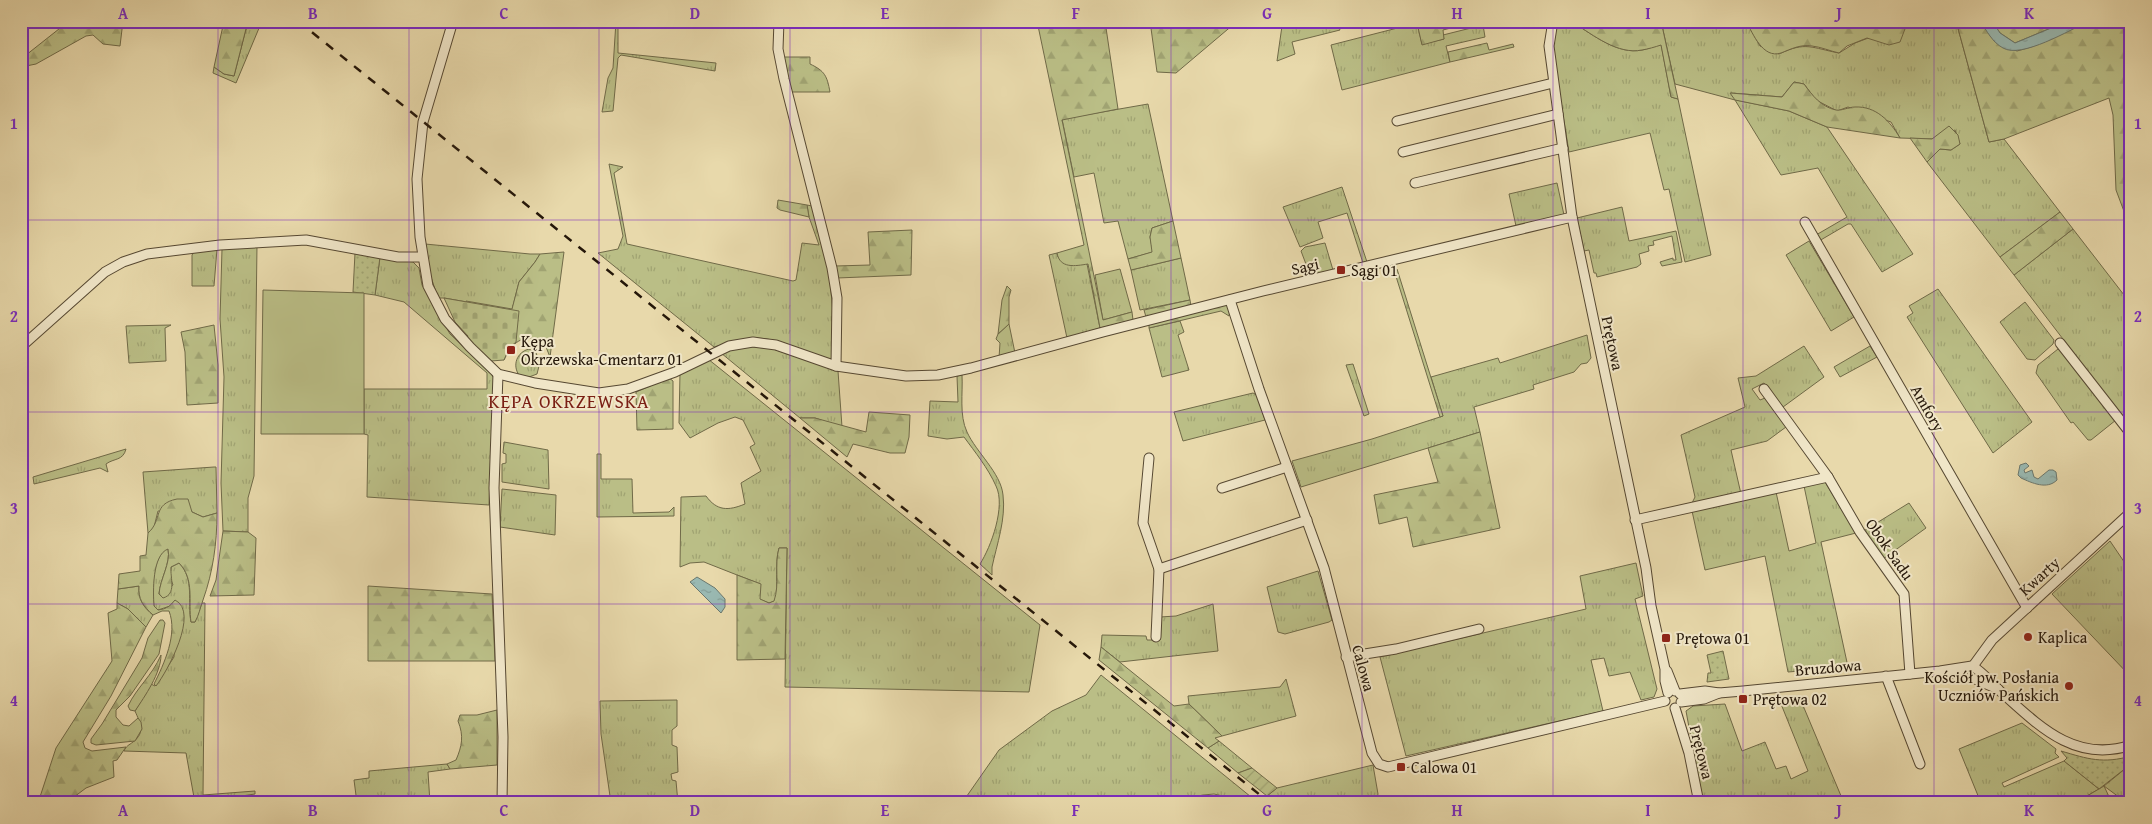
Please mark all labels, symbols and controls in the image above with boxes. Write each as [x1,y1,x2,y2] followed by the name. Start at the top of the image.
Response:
[118,1,129,25] text: A
[308,1,318,25] text: B
[499,1,509,25] text: C
[690,1,700,25] text: D
[881,1,890,25] text: E
[1072,1,1080,25] text: F
[1262,1,1272,25] text: G
[1451,1,1463,25] text: H
[1645,1,1651,25] text: I
[1833,1,1842,25] text: J
[2024,1,2035,25] text: K
[10,111,18,135] text: 1
[2134,111,2142,135] text: 1
[1289,251,1322,281] street label: Sągi
[1351,258,1398,282] place label: Sągi 01
[1335,264,1347,276] marker: Sągi 01
[10,304,18,328] text: 2
[2134,304,2142,328] text: 2
[1596,314,1631,373] street label: Prętowa
[521,329,683,371] place label: Kępa Okrzewska-Cmentarz 01
[505,344,517,356] marker: Kępa Okrzewska-Cmentarz 01
[1905,380,1951,436] street label: Amfory
[488,387,650,415] district label: KĘPA OKRZEWSKA
[10,496,18,520] text: 3
[2134,496,2142,520] text: 3
[1860,513,1920,585] street label: Obok Sadu
[2013,551,2065,601] street label: Kwarty
[2038,625,2088,649] place label: Kaplica
[1676,626,1750,650] place label: Prętowa 01
[2022,631,2034,643] marker: Kaplica
[1660,632,1672,644] marker: Prętowa 01
[1346,642,1382,694] street label: Calowa
[1794,652,1863,682] street label: Bruzdowa
[1924,665,2059,707] place label: Kościół pw. Posłania Uczniów Pańskich
[2063,680,2075,692] marker: Kościół pw. Posłania Uczniów Pańskich
[1753,687,1827,711] place label: Prętowa 02
[10,688,18,712] text: 4
[2134,688,2142,712] text: 4
[1737,693,1749,705] marker: Prętowa 02
[1684,722,1720,782] street label: Prętowa
[1411,755,1477,779] place label: Calowa 01
[1395,761,1407,773] marker: Calowa 01
[118,798,129,822] text: A
[308,798,318,822] text: B
[499,798,509,822] text: C
[690,798,700,822] text: D
[881,798,890,822] text: E
[1072,798,1080,822] text: F
[1262,798,1272,822] text: G
[1451,798,1463,822] text: H
[1645,798,1651,822] text: I
[1833,798,1842,822] text: J
[2024,798,2035,822] text: K

